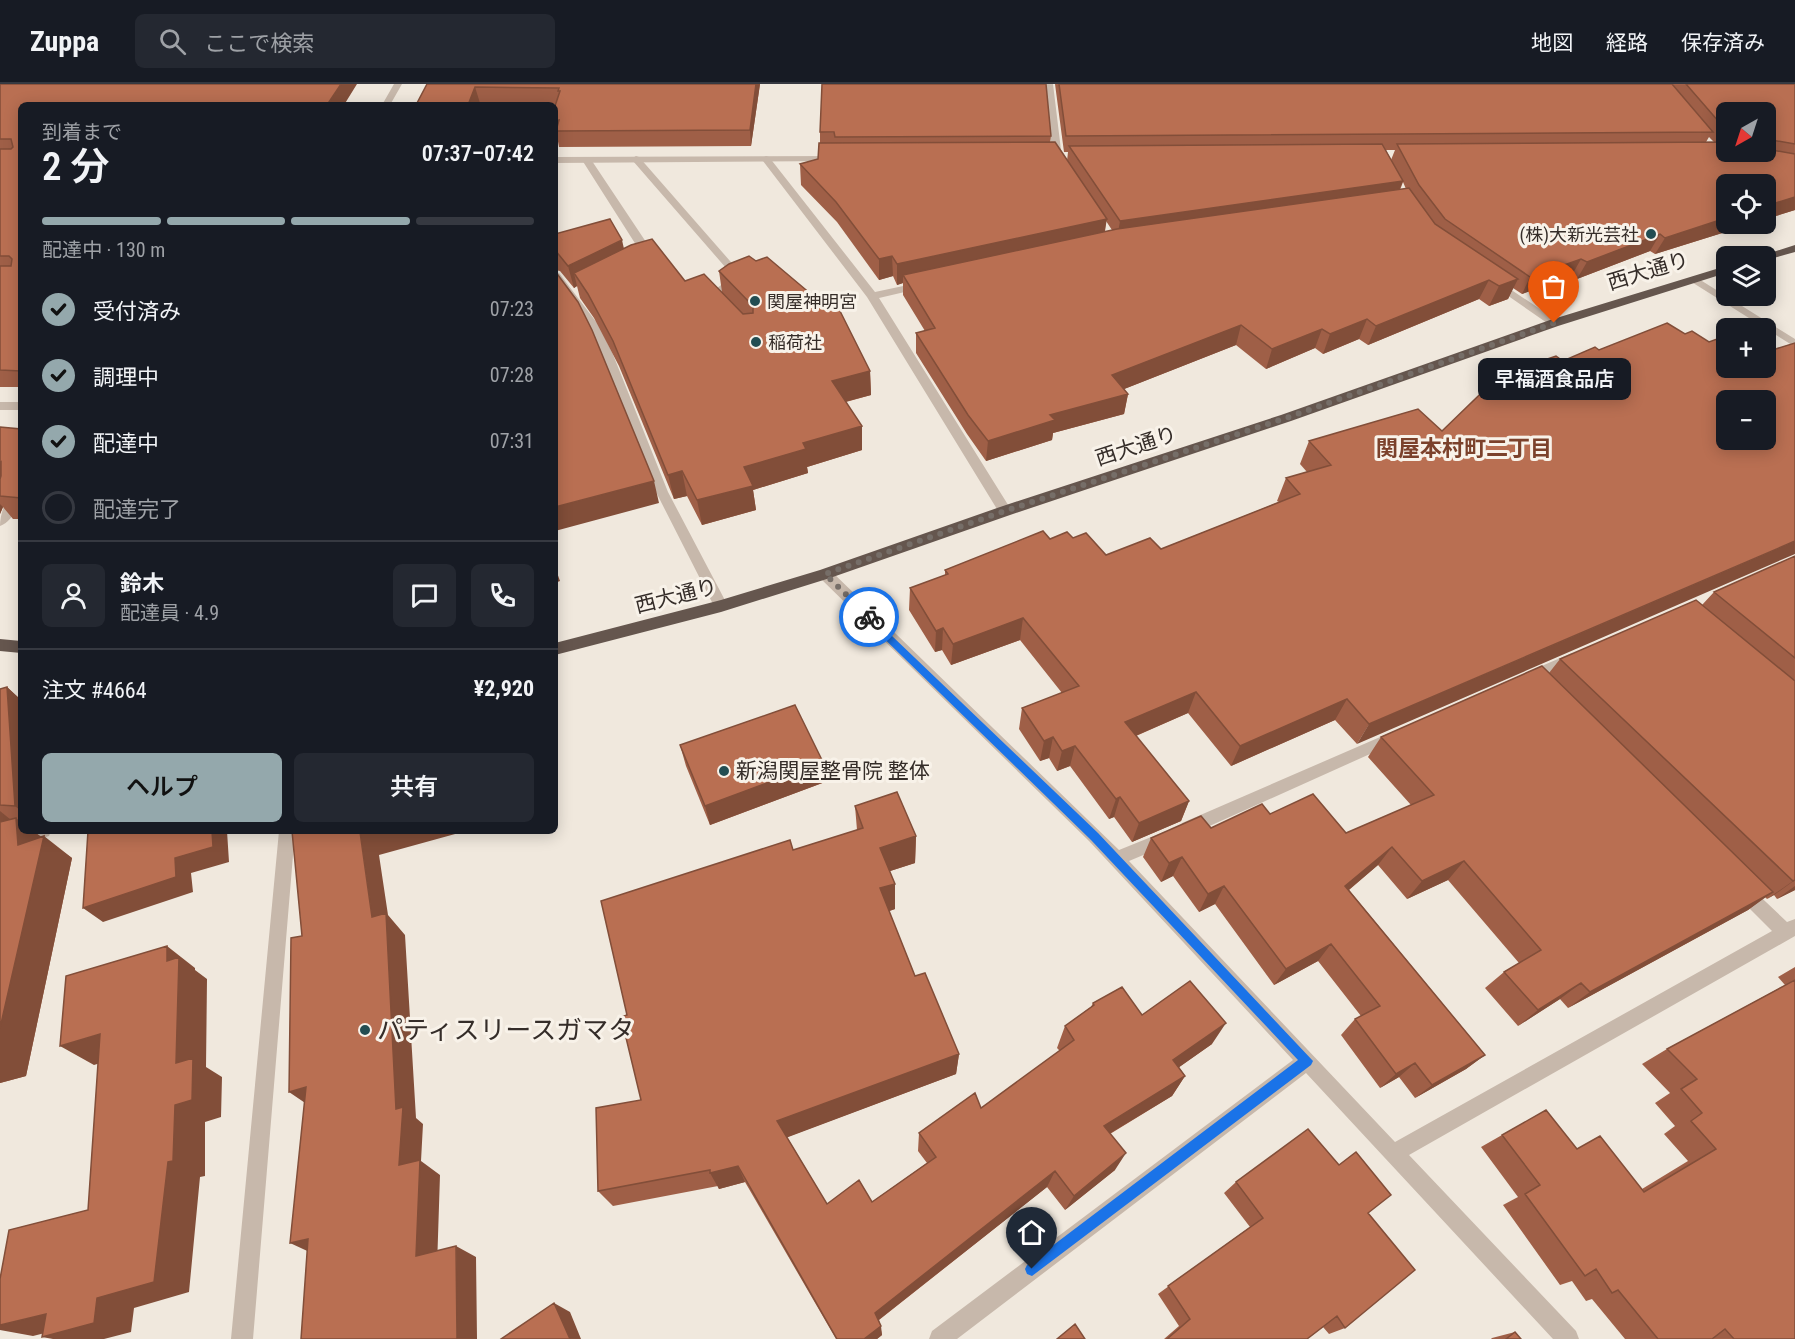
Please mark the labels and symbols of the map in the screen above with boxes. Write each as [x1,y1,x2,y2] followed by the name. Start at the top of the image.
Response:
[1716,102,1776,162] north arrow
[1520,224,1639,246] place label: (株)大新光芸社
[1644,227,1658,241] marker: (株)大新光芸社
[1604,247,1692,295] street label: 西大通り
[1528,261,1579,323] pin
[767,291,857,312] place label: 関屋神明宮
[748,294,762,308] marker: 関屋神明宮
[768,332,822,353] place label: 稲荷社
[749,335,763,349] marker: 稲荷社
[1478,359,1630,401] callout: 早福酒食品店
[1092,422,1180,470] street label: 西大通り
[1376,436,1552,461] district label: 関屋本村町二丁目
[632,574,720,618] street label: 西大通り
[839,587,899,647] courier
[736,759,930,783] place label: 新潟関屋整骨院 整体
[717,764,731,778] marker: 新潟関屋整骨院 整体
[377,1015,634,1045] place label: パティスリースガマタ
[358,1023,372,1037] marker: パティスリースガマタ
[1006,1207,1057,1269] pin

